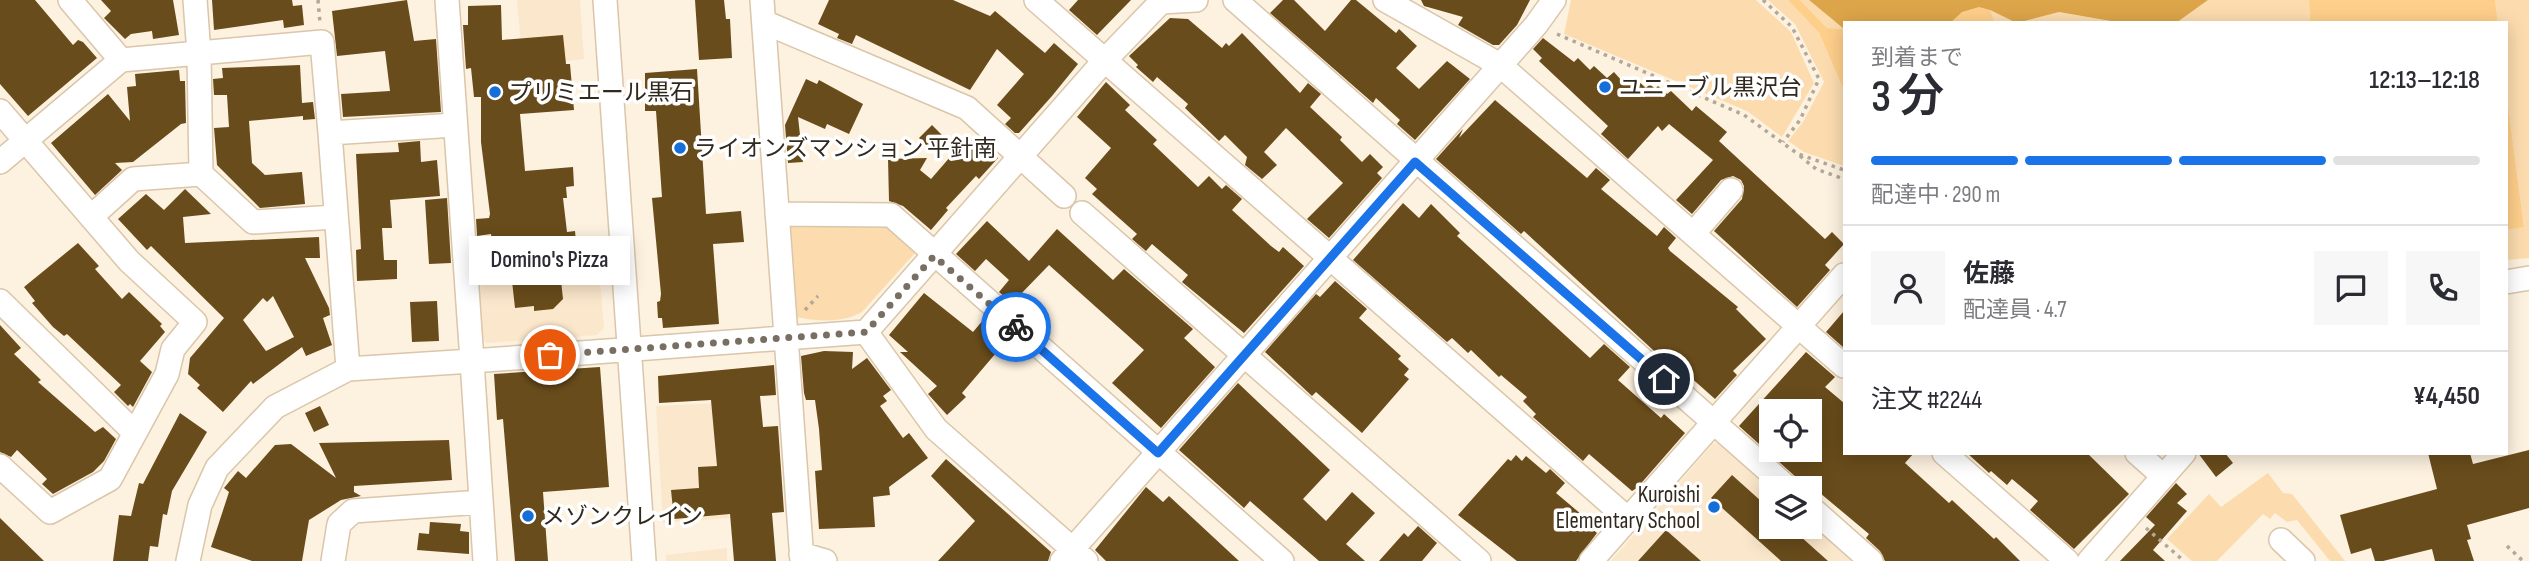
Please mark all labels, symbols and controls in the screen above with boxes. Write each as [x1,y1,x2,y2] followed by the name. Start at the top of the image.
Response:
[1871,44,1963,72] text: 到着まで
[2369,65,2480,96] text: 12:13–12:18
[1871,70,1944,125] text: 3 分
[1619,74,1802,102] place label: ユニーブル黒沢台
[509,79,693,107] place label: プリミエール黒石
[1597,79,1613,95] marker: ユニーブル黒沢台
[487,84,503,100] marker: プリミエール黒石
[694,135,996,163] place label: ライオンズマンション 平針南
[672,140,688,156] marker: ライオンズマンション 平針南
[1871,181,2000,209] text: 配達中 · 290 m
[470,236,630,285] callout: Domino's Pizza
[490,246,609,274] text: Domino's Pizza
[1871,251,1945,325] button: person
[2314,251,2388,325] button: chat
[2406,251,2480,325] button: phone
[1963,259,2015,290] text: 佐藤
[981,292,1051,362] courier
[1963,296,2066,324] text: 配達員 · 4.7
[997,308,1035,346] icon: bike
[520,325,580,385] pin
[531,336,569,374] icon: bag
[1634,349,1694,409] pin
[1645,360,1683,398] icon: home
[2413,381,2480,412] text: ¥4,450
[1871,385,1982,416] text: 注文 #2244
[1759,399,1822,539] map controls
[1759,399,1822,462] button: locate
[1759,476,1822,539] button: layers
[1556,481,1700,535] place label: Kuroishi Elementary School
[1706,499,1722,515] marker: Kuroishi Elementary School
[542,503,703,531] place label: メゾンクレイン
[520,508,536,524] marker: メゾンクレイン

